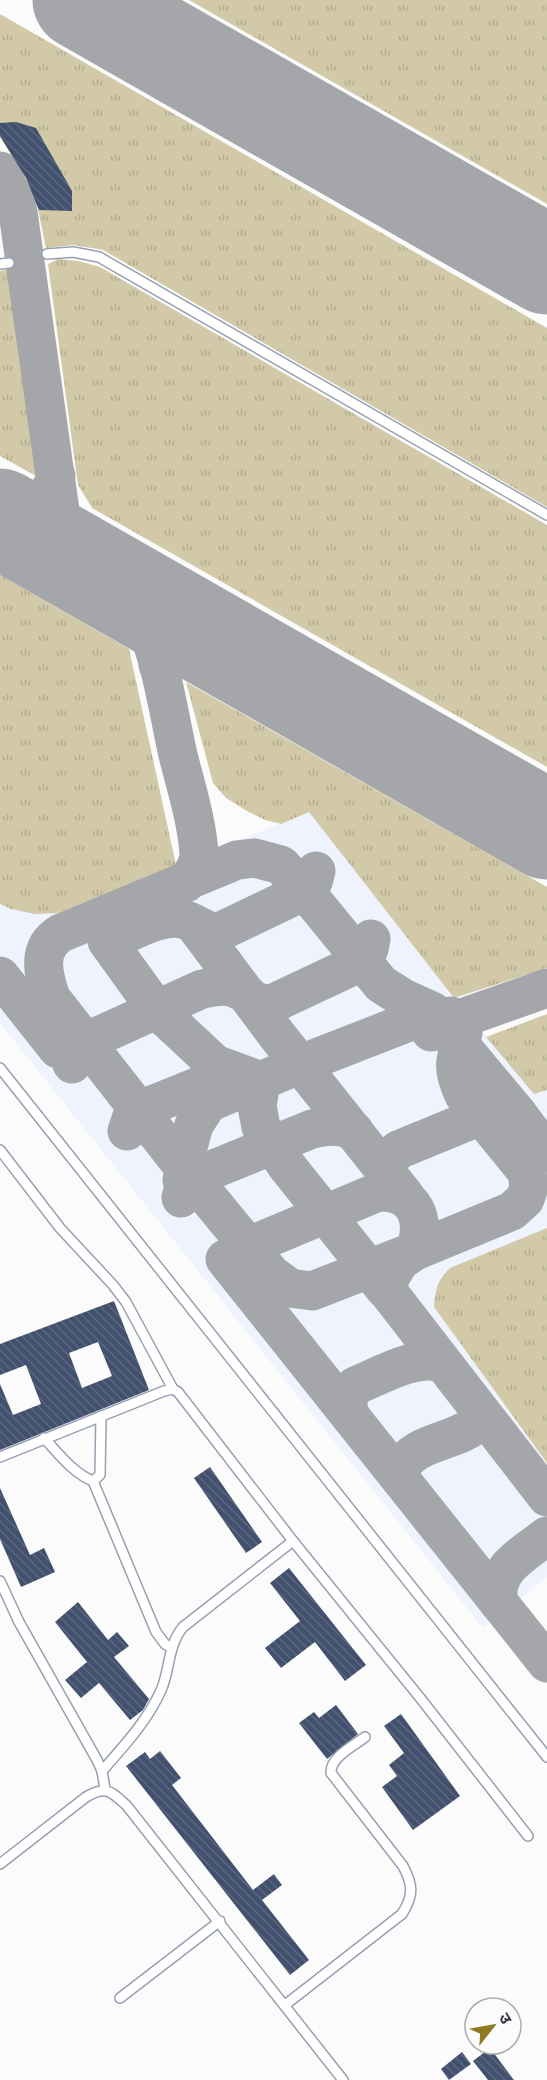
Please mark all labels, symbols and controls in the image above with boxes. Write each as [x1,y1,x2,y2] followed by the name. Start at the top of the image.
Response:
[463,1996,523,2056] north arrow
[495,2010,516,2028] text: उ

